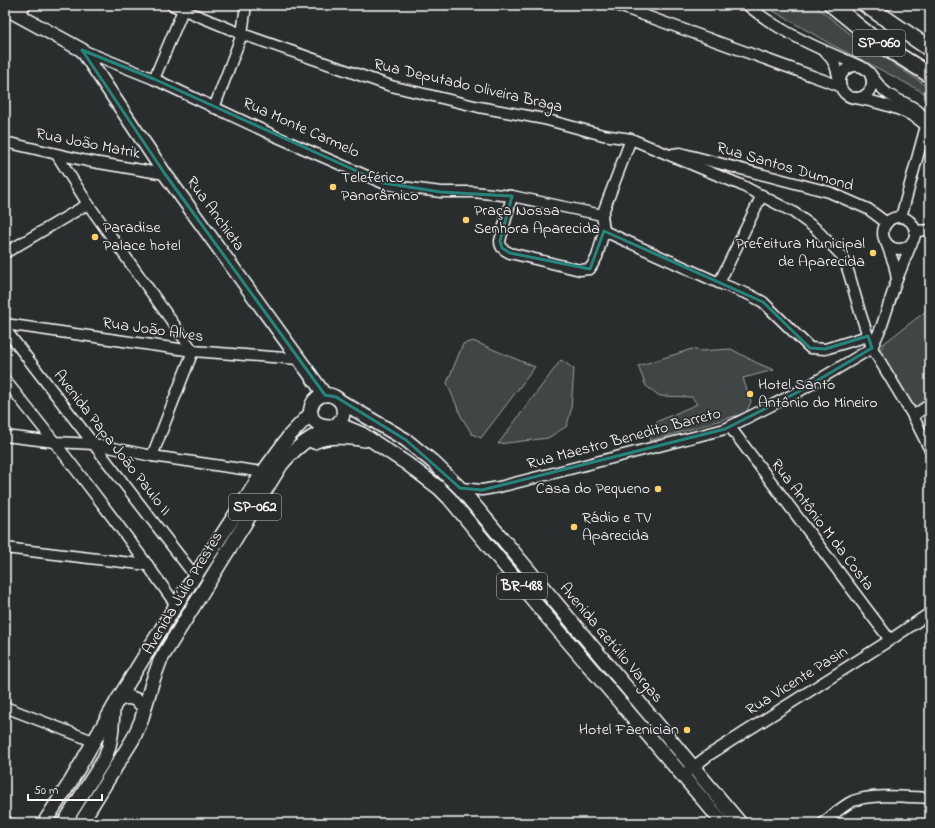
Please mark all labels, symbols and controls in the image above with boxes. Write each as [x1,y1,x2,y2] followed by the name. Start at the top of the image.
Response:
[853,30,905,56] road number: SP-060
[371,53,565,119] street label: Rua Deputado Oliveira Braga
[239,91,363,165] street label: Rua Monte Carmelo
[34,122,143,166] street label: Rua João Matrik
[714,136,856,198] street label: Rua Santos Dumond
[341,166,418,208] place label: Teleférico Panorâmico
[180,172,250,256] street label: Rua Anchieta
[328,182,338,192] marker: Teleférico Panorâmico
[474,199,600,241] place label: Praça Nossa Senhora Aparecida
[461,215,471,225] marker: Praça Nossa Senhora Aparecida
[103,216,181,258] place label: Paradise Palace hotel
[90,232,100,242] marker: Paradise Palace hotel
[735,232,865,274] place label: Prefeitura Municipal de Aparecida
[868,248,878,258] marker: Prefeitura Municipal de Aparecida
[101,311,205,349] street label: Rua João Alves
[47,365,177,521] street label: Avenida Papa João Paulo II
[758,373,878,415] place label: Hotel Santo Antônio do Mineiro
[745,389,755,399] marker: Hotel Santo Antônio do Mineiro
[524,402,724,476] street label: Rua Maestro Benedito Barreto
[764,454,880,596] street label: Rua Antônio M da Costa
[536,477,650,501] place label: Casa do Pequeno
[653,484,663,494] marker: Casa do Pequeno
[229,494,281,520] road number: SP-062
[582,506,651,548] place label: Rádio e TV Aparecida
[569,522,579,532] marker: Rádio e TV Aparecida
[137,527,229,659] street label: Avenida Júlio Prestes
[497,573,547,599] road number: BR-488
[553,578,669,708] street label: Avenida Getúlio Vargas
[741,640,853,722] street label: Rua Vicente Pasin
[579,718,679,742] place label: Hotel Faenician
[682,725,692,735] marker: Hotel Faenician
[28,776,102,802] scale bar
[34,782,58,800] text: 50 m

